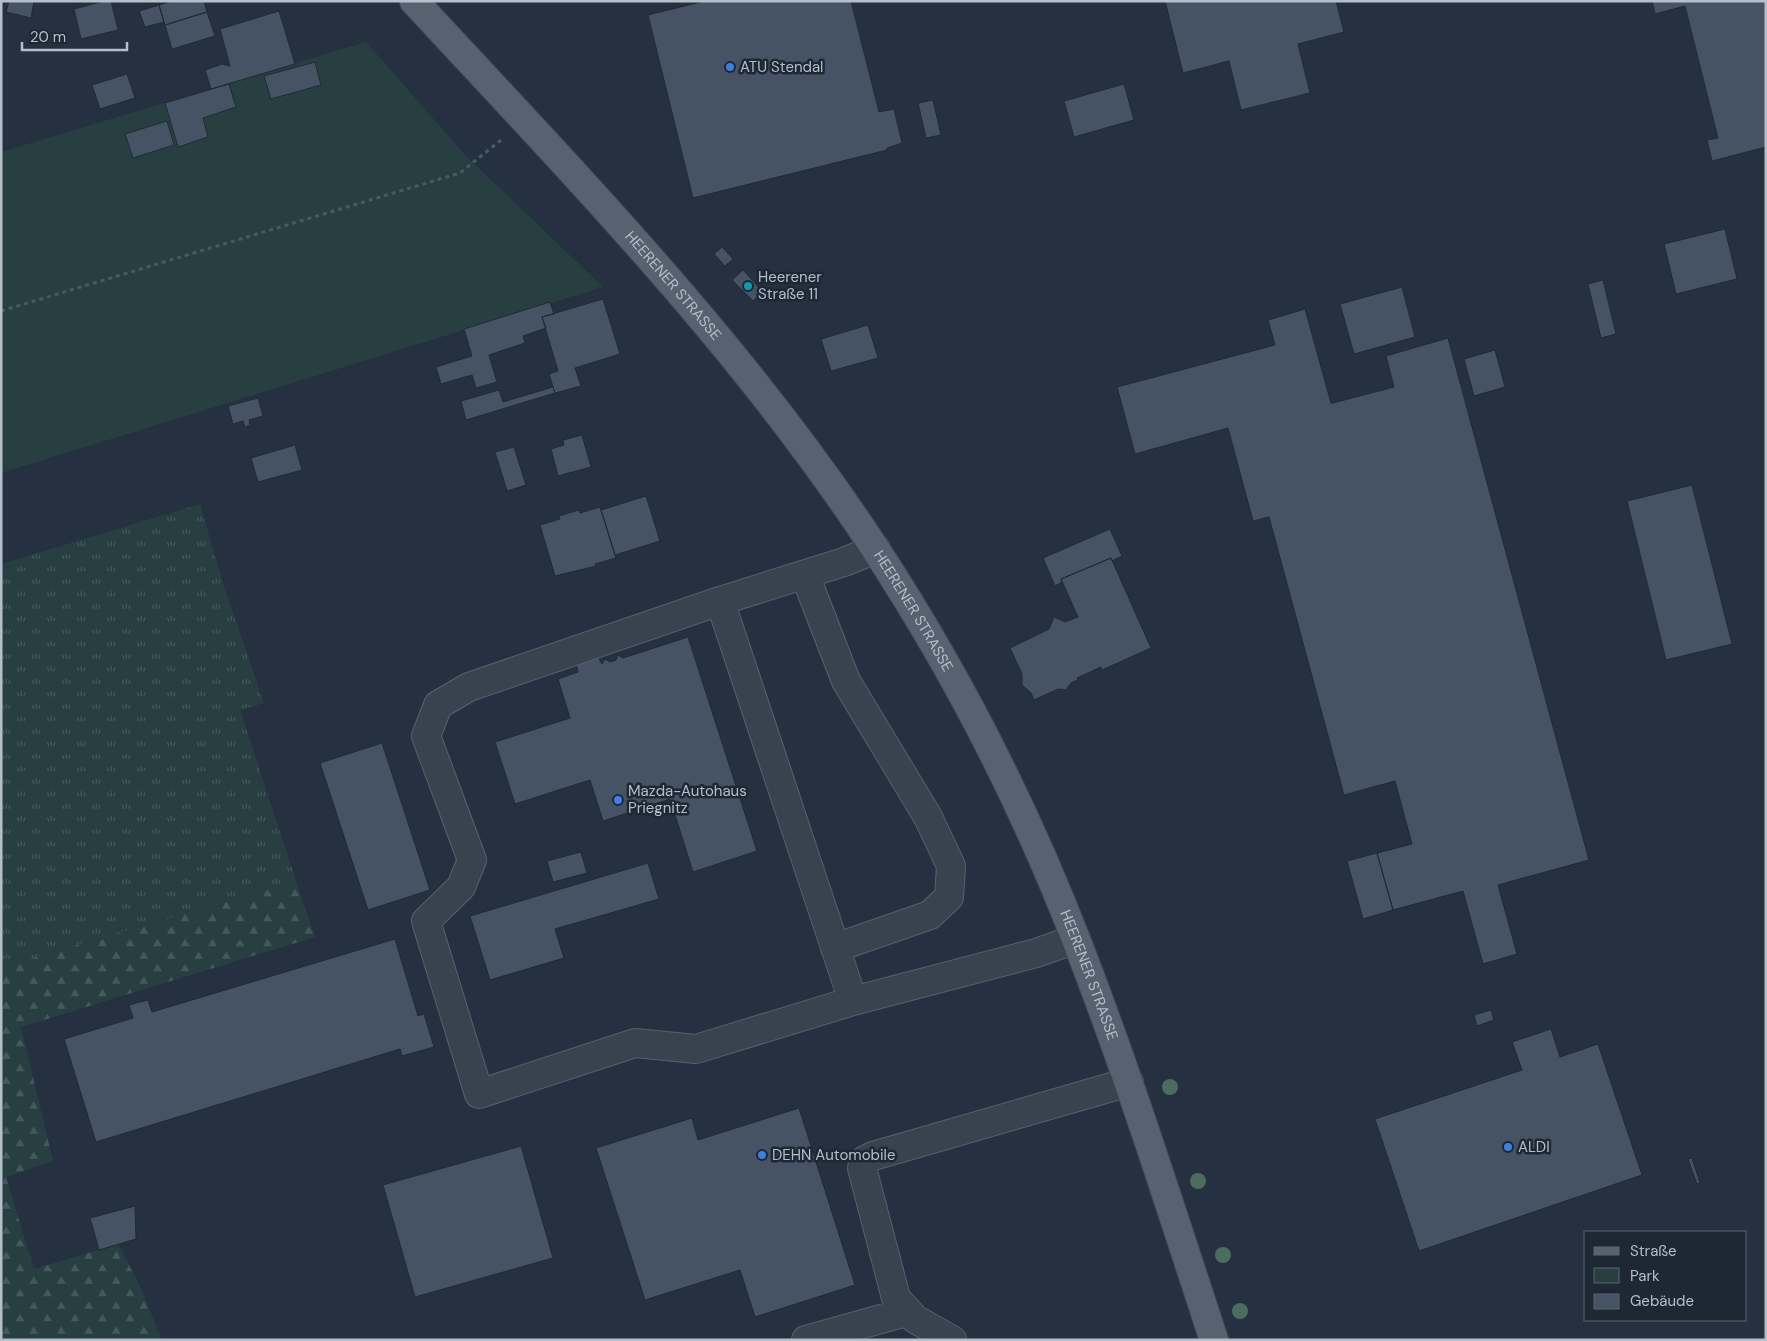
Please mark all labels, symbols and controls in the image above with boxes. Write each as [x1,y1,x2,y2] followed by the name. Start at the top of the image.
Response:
[22,20,128,52] scale bar
[30,27,66,47] text: 20 m
[740,57,823,77] place label: ATU Stendal
[724,61,736,73] marker: ATU Stendal
[621,227,726,344] street label: HEERENER STRASSE
[758,267,822,304] place label: Heerener Straße 11
[742,280,754,292] marker: Heerener Straße 11
[869,547,958,675] street label: HEERENER STRASSE
[628,781,747,818] place label: Mazda-Autohaus Priegnitz
[612,794,624,806] marker: Mazda-Autohaus Priegnitz
[1055,907,1123,1043] street label: HEERENER STRASSE
[1518,1137,1550,1157] place label: ALDI
[1502,1141,1514,1153] marker: ALDI
[772,1145,895,1165] place label: DEHN Automobile
[756,1149,768,1161] marker: DEHN Automobile
[1584,1231,1747,1321] legend
[1630,1241,1677,1261] text: Straße
[1630,1266,1660,1286] text: Park
[1630,1291,1694,1311] text: Gebäude

